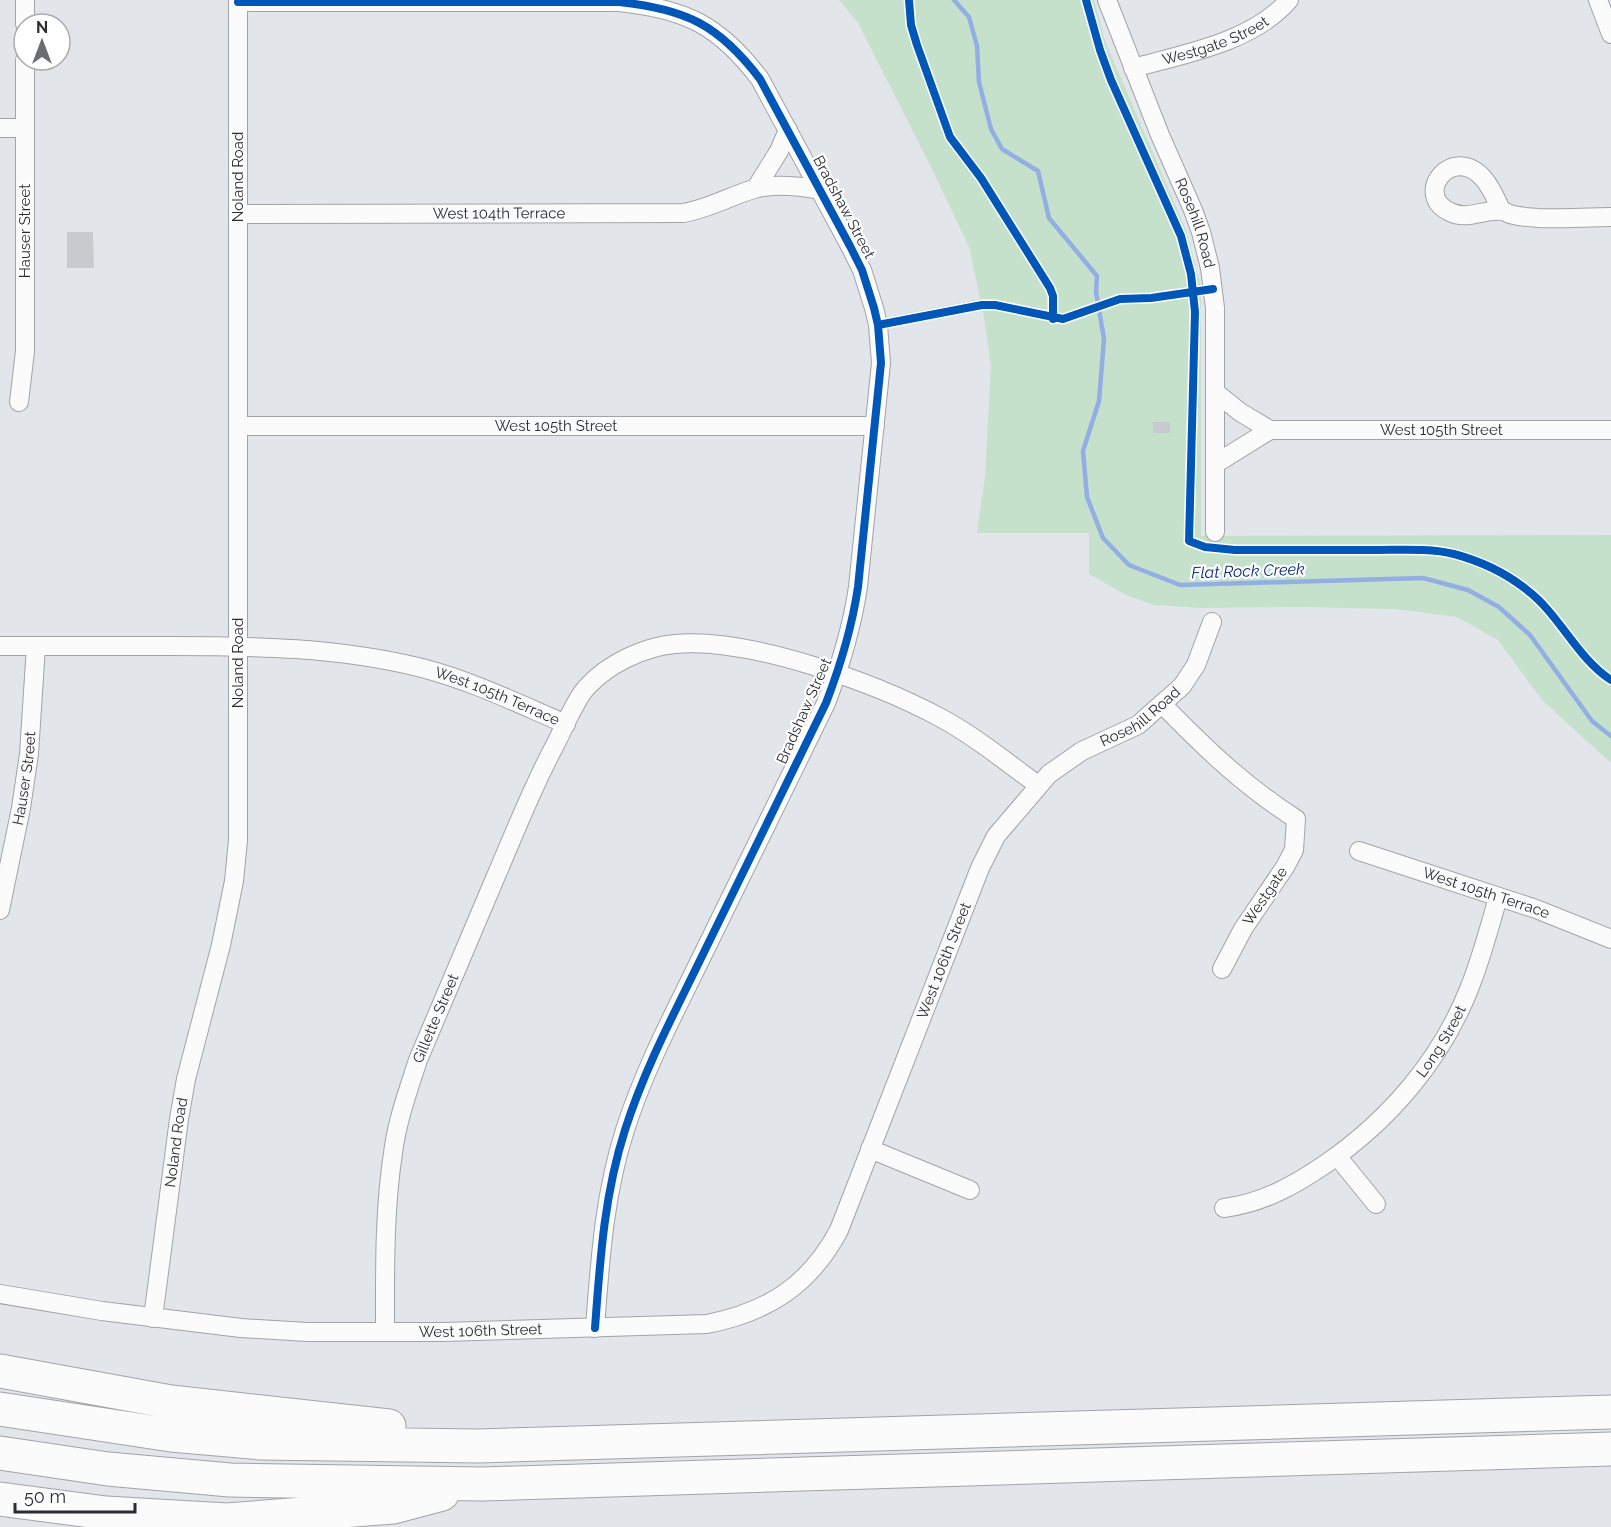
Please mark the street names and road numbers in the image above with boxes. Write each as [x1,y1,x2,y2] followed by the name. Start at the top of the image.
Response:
[1161,12,1272,69] street label: Westgate Street
[229,132,247,222] street label: Noland Road
[809,153,879,261] street label: Bradshaw Street
[1171,175,1219,270] street label: Rosehill Road
[16,184,34,278] street label: Hauser Street
[433,204,565,223] street label: West 104th Terrace
[495,417,617,435] street label: West 105th Street
[1380,421,1503,439] street label: West 105th Street
[229,618,247,708] street label: Noland Road
[773,655,835,767] street label: Bradshaw Street
[433,663,562,729] street label: West 105th Terrace
[1097,683,1184,750] street label: Rosehill Road
[9,731,39,827] street label: Hauser Street
[1239,863,1291,929] street label: Westgate
[1421,864,1553,923] street label: West 105th Terrace
[913,900,975,1022] street label: West 106th Street
[409,971,463,1066] street label: Gillette Street
[1412,1002,1470,1081] street label: Long Street
[161,1096,192,1189] street label: Noland Road
[419,1320,542,1341] street label: West 106th Street

